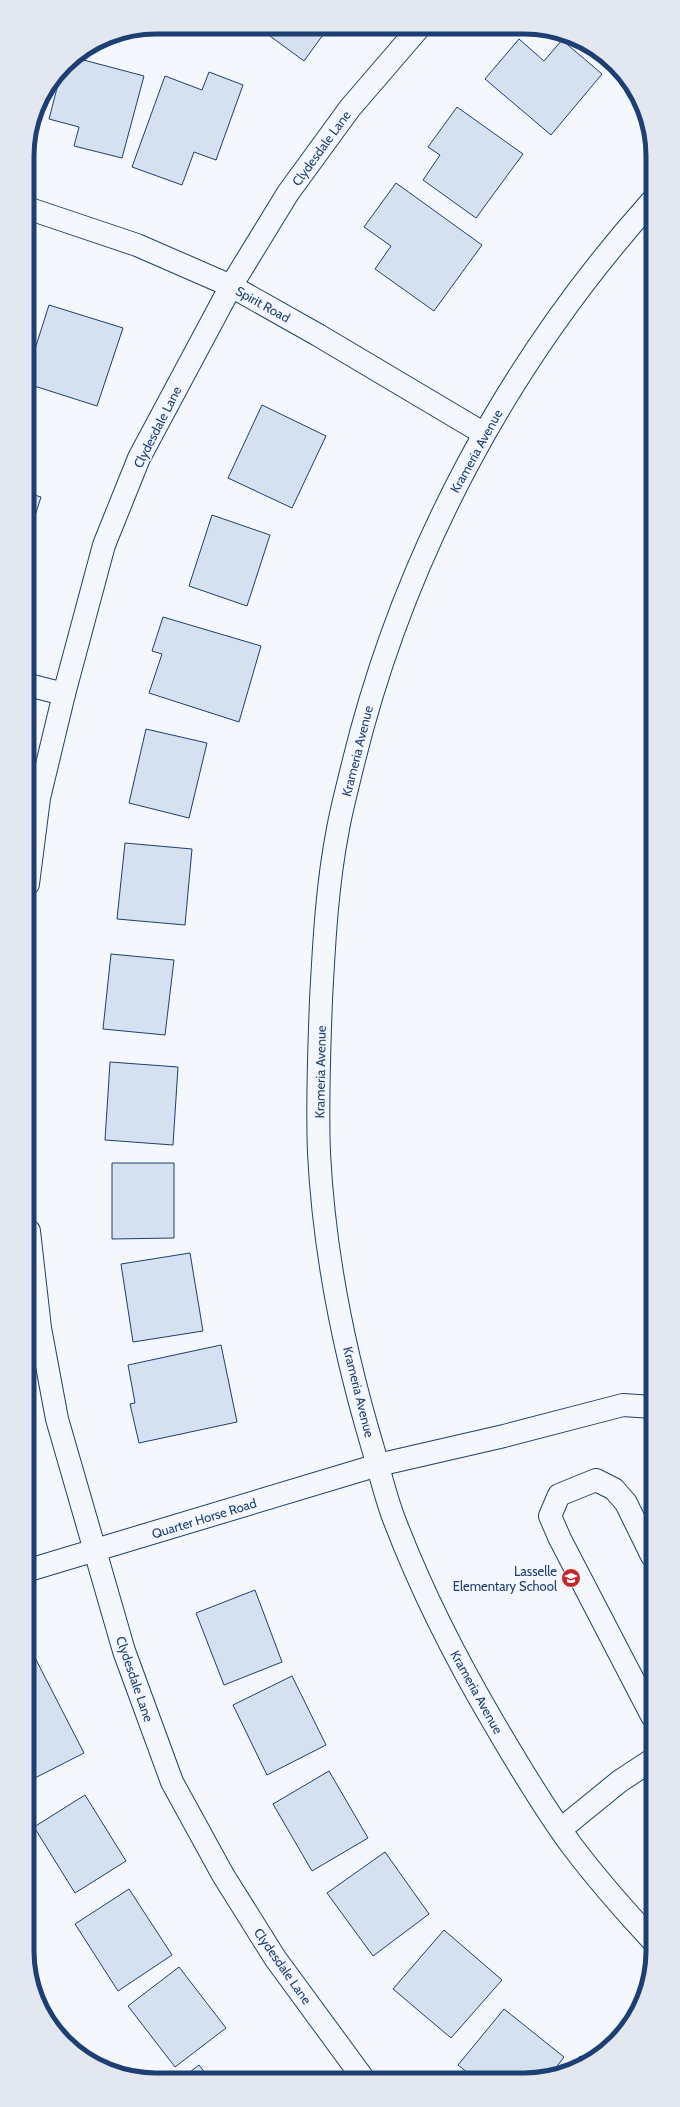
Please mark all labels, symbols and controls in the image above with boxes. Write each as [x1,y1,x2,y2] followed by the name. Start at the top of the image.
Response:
[288,107,354,189] street label: Clydesdale Lane
[233,282,293,326] street label: Spirit Road
[130,383,185,470] street label: Clydesdale Lane
[446,406,506,496] street label: Krameria Avenue
[338,704,376,798] street label: Krameria Avenue
[311,1025,329,1119] street label: Krameria Avenue
[340,1345,378,1439] street label: Krameria Avenue
[150,1494,258,1542] street label: Quarter Horse Road
[453,1563,557,1594] place label: Lasselle Elementary School
[560,1567,582,1589] school or university icon: Lasselle Elementary School
[113,1634,157,1724] street label: Clydesdale Lane
[447,1647,507,1737] street label: Krameria Avenue
[251,1925,315,2007] street label: Clydesdale Lane

